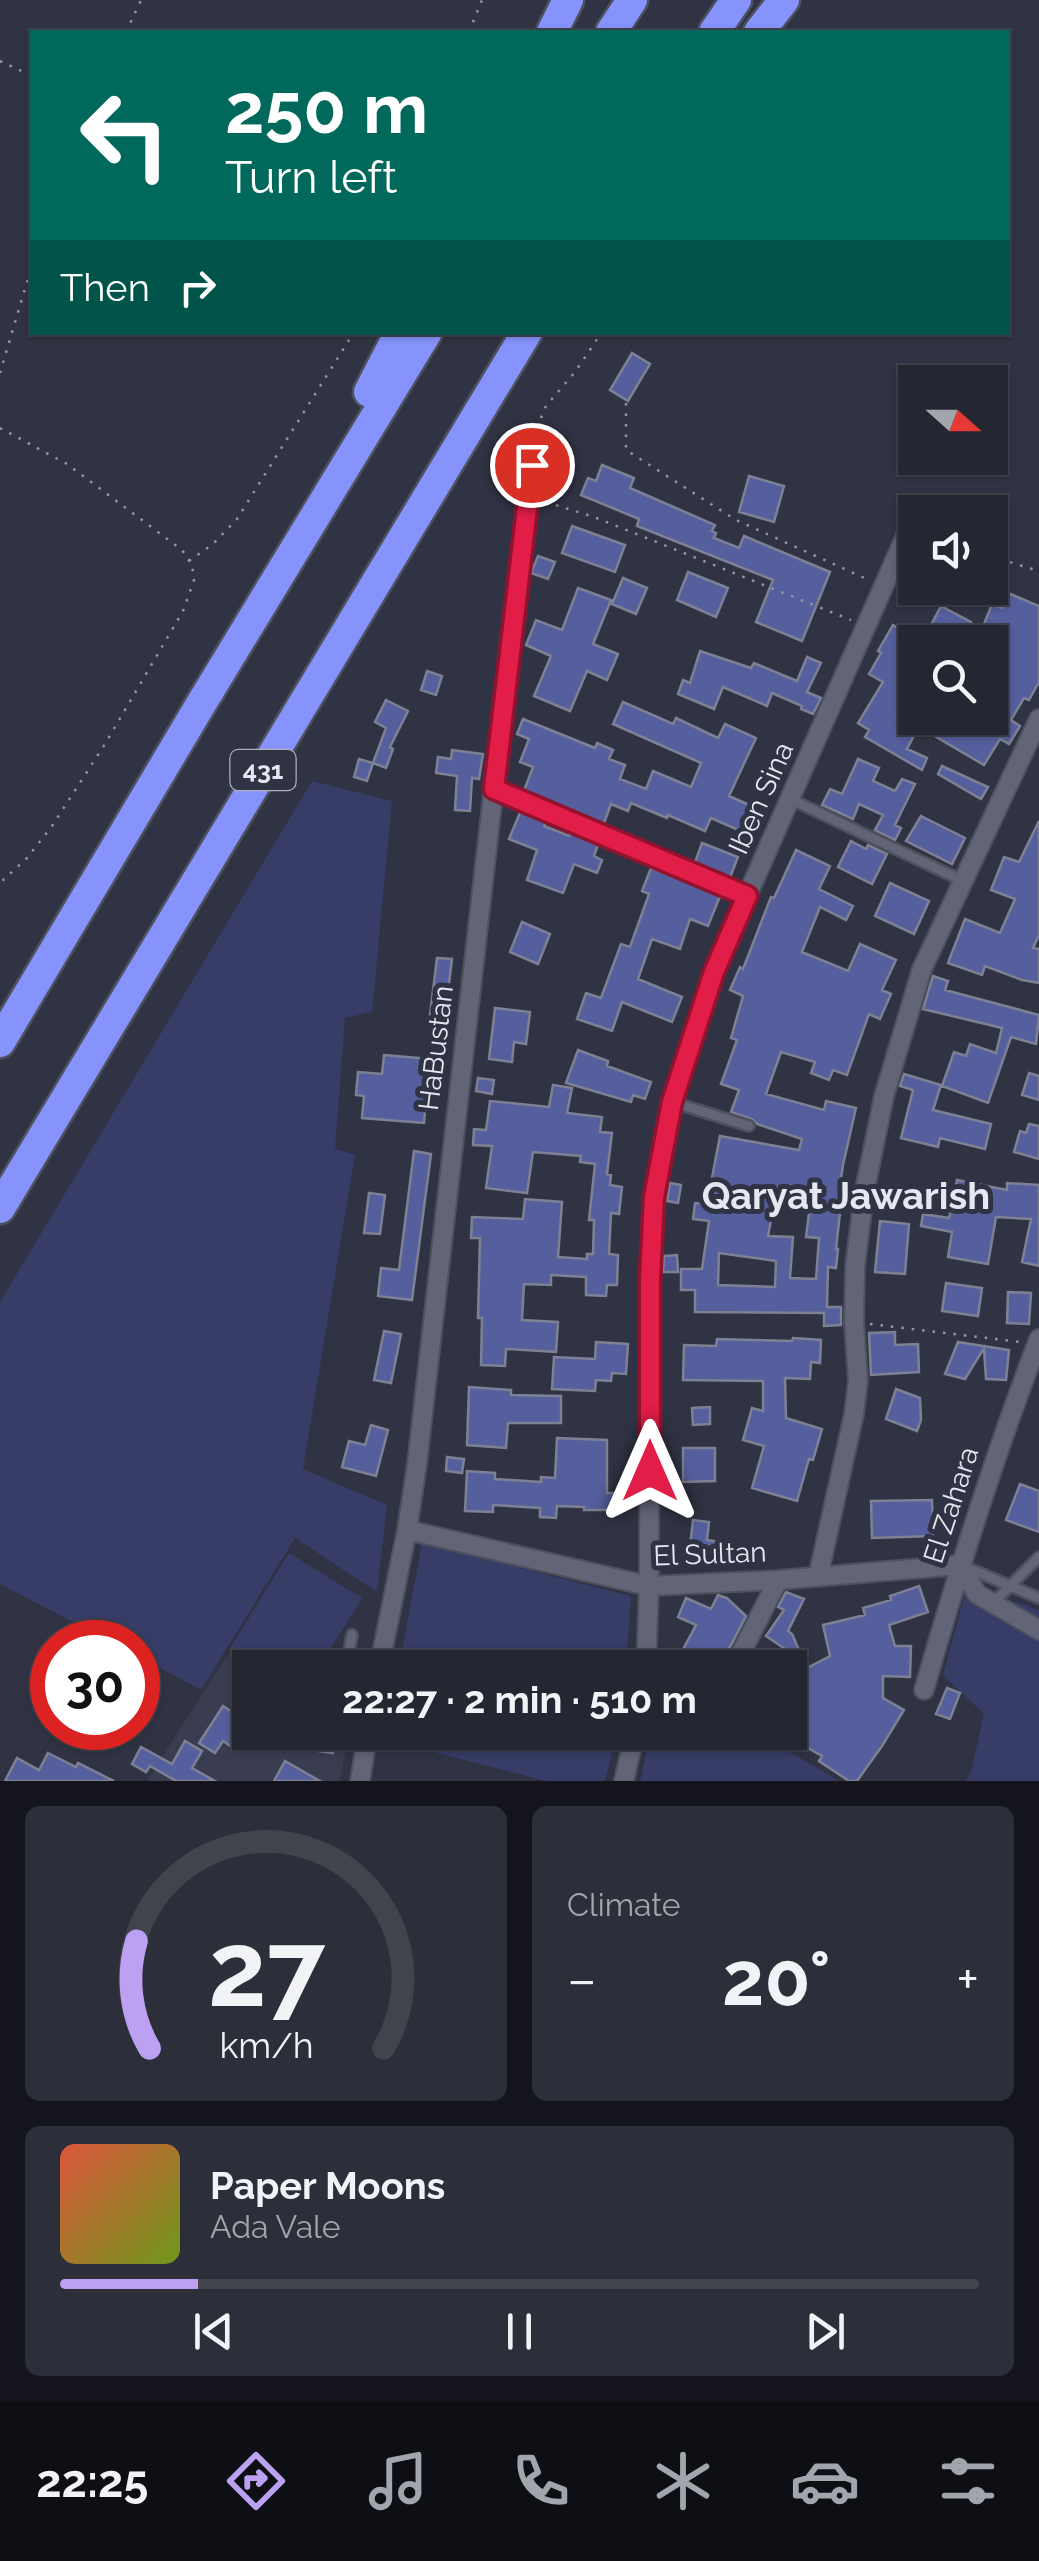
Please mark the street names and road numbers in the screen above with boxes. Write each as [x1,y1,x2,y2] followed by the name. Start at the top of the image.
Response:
[722,737,800,859] street label: Iben Sina
[230,750,296,790] road number: 431
[412,984,460,1112] street label: HaBustan
[917,1443,985,1567] street label: El Zahara
[653,1536,767,1572] street label: El Sultan

